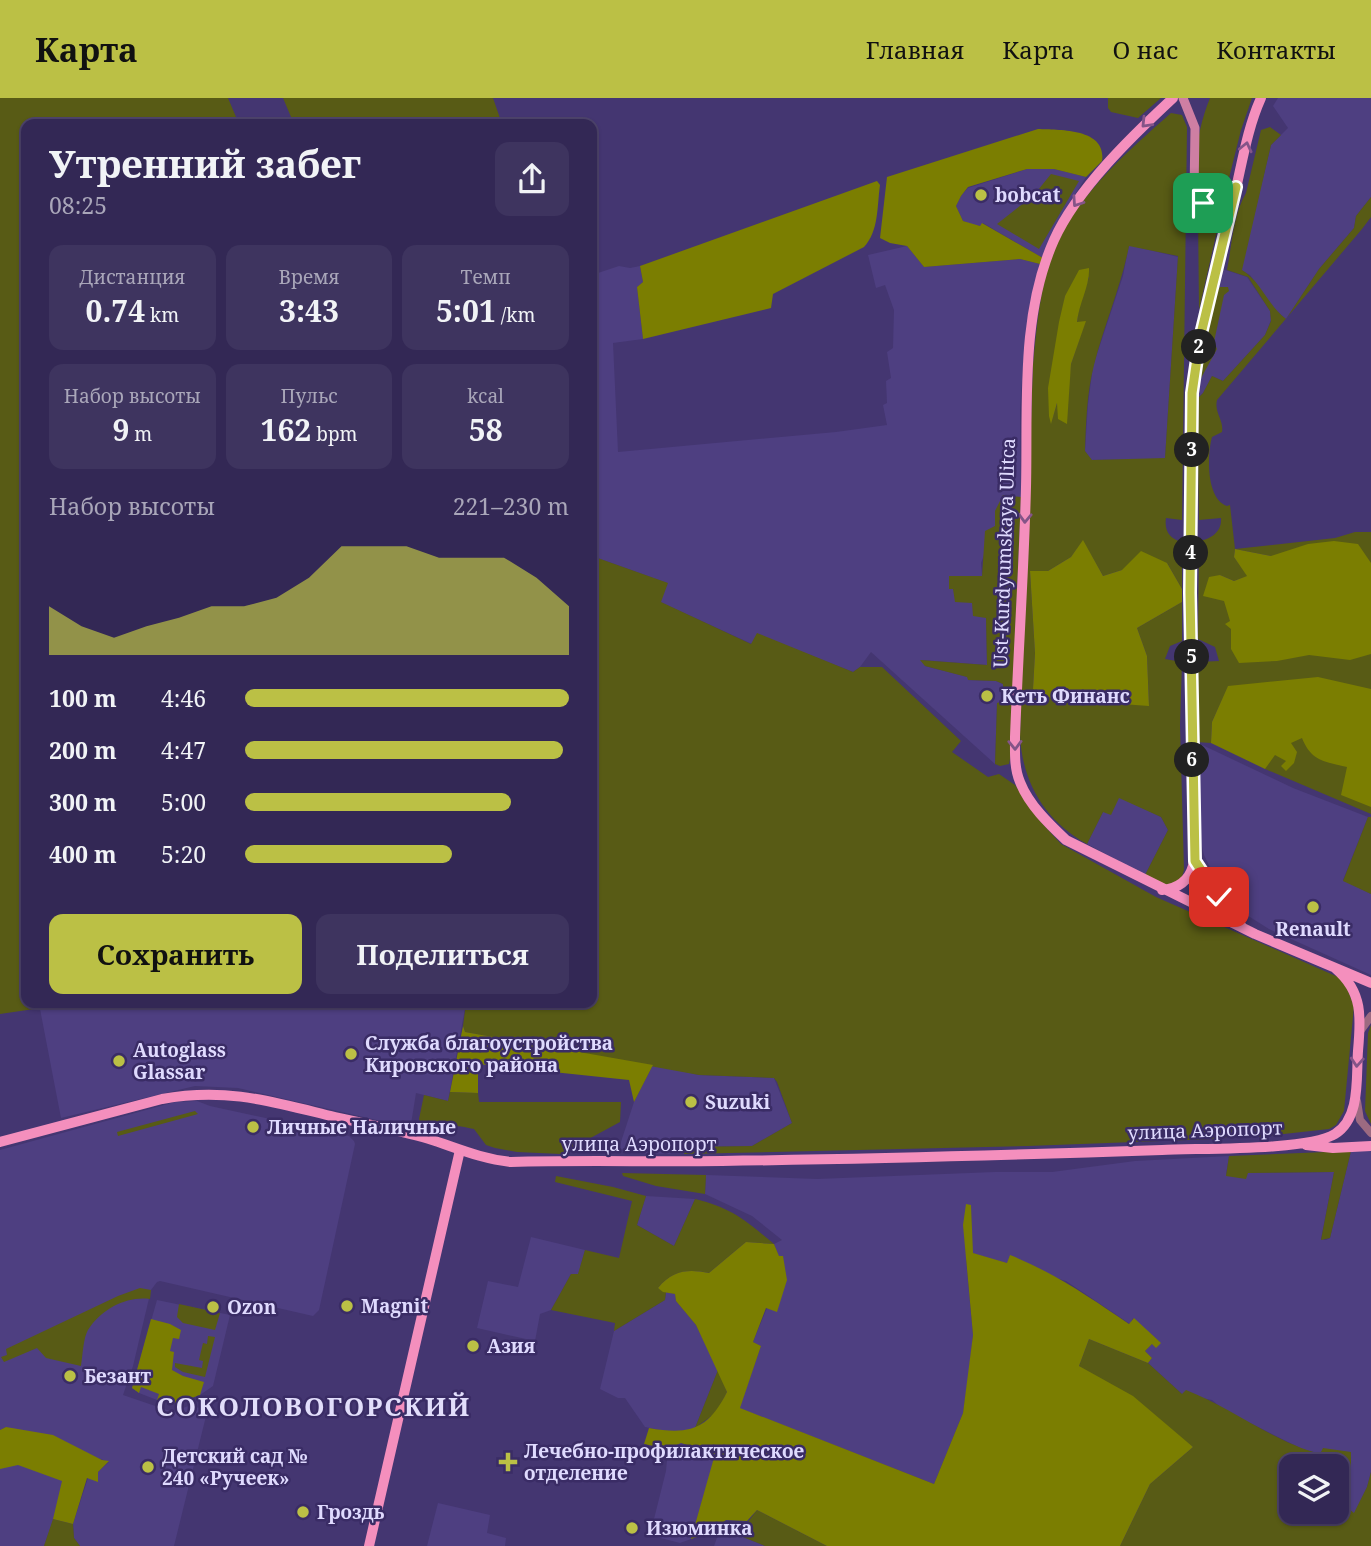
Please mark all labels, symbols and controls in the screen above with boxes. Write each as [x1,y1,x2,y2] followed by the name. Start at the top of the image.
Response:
[35,27,138,72] text: Карта
[866,33,964,66] text: Главная
[1002,33,1075,66] text: Карта
[1113,33,1178,66] text: О нас
[1216,33,1336,66] text: Контакты
[1142,115,1155,128] one-way arrow
[49,137,361,189] text: Утренний забег
[1238,141,1252,153] one-way arrow
[495,142,569,216] button: share
[1173,173,1233,233] pin
[995,182,1061,208] place label: bobcat
[1184,184,1222,222] icon: arrive
[973,187,989,203] marker: bobcat
[49,189,107,221] text: 08:25
[1073,194,1085,207] one-way arrow
[79,264,185,290] text: Дистанция
[278,264,340,290] text: Время
[461,264,511,290] text: Темп
[85,290,145,331] text: 0.74
[279,290,339,331] text: 3:43
[436,290,496,331] text: 5:01
[145,302,179,328] text: km
[496,302,535,328] text: /km
[1182,330,1216,364] pin: 2
[1193,333,1204,359] text: 2
[64,383,201,409] text: Набор высоты
[281,383,337,409] text: Пульс
[467,383,504,409] text: kcal
[112,409,129,450] text: 9
[260,409,311,450] text: 162
[469,409,503,450] text: 58
[129,421,152,447] text: m
[311,421,358,447] text: bpm
[1174,432,1210,468] pin: 3
[1186,436,1197,462] text: 3
[987,438,1021,668] street label: Ust-Kurdyumskaya Ulitca
[49,490,215,522] text: Набор высоты
[453,490,569,522] text: 221–230 m
[1017,512,1032,523] one-way arrow
[1174,536,1208,570] pin: 4
[1185,539,1196,565] text: 4
[1174,640,1210,674] pin: 5
[1186,643,1197,669] text: 5
[49,682,117,714] text: 100 m
[161,682,206,714] text: 4:46
[1001,683,1130,709] place label: Кеть Финанс
[979,688,995,704] marker: Кеть Финанс
[49,734,117,766] text: 200 m
[161,734,206,766] text: 4:47
[1008,740,1023,751] one-way arrow
[1174,742,1210,778] pin: 6
[1186,746,1197,772] text: 6
[49,786,117,818] text: 300 m
[161,786,206,818] text: 5:00
[49,838,117,870] text: 400 m
[161,838,206,870] text: 5:20
[1189,867,1249,927] pin
[1200,878,1238,916] icon: check
[1305,899,1321,915] marker: Renault
[49,914,302,994] button: Сохранить
[316,914,569,994] button: Поделиться
[1275,916,1351,942] place label: Renault
[365,1030,613,1078] place label: Служба благоустройства Кировского района
[133,1037,226,1085] place label: Autoglass Glassar
[343,1046,359,1062] marker: Служба благоустройства Кировского района
[111,1053,127,1069] marker: Autoglass Glassar
[1350,1057,1365,1068] one-way arrow
[705,1089,771,1115] place label: Suzuki
[683,1094,699,1110] marker: Suzuki
[267,1114,456,1140] place label: Личные Наличные
[1127,1114,1283,1146] street label: улица Аэропорт
[245,1119,261,1135] marker: Личные Наличные
[561,1131,717,1157] street label: улица Аэропорт
[361,1293,428,1319] place label: Magnit
[227,1294,277,1320] place label: Ozon
[339,1298,355,1314] marker: Magnit
[205,1299,221,1315] marker: Ozon
[487,1333,536,1359] place label: Азия
[465,1338,481,1354] marker: Азия
[84,1363,152,1389] place label: Безант
[62,1368,78,1384] marker: Безант
[157,1388,471,1424] district label: СОКОЛОВОГОРСКИЙ
[524,1438,804,1486] place label: Лечебно-профилактическое отделение
[162,1443,308,1491] place label: Детский сад № 240 «Ручеек»
[498,1452,518,1472] marker: Лечебно-профилактическое отделение
[1279,1454,1349,1524] map controls
[1279,1454,1349,1524] button: layers
[140,1459,156,1475] marker: Детский сад № 240 «Ручеек»
[317,1499,385,1525] place label: Гроздь
[295,1504,311,1520] marker: Гроздь
[646,1515,753,1541] place label: Изюминка
[624,1520,640,1536] marker: Изюминка

